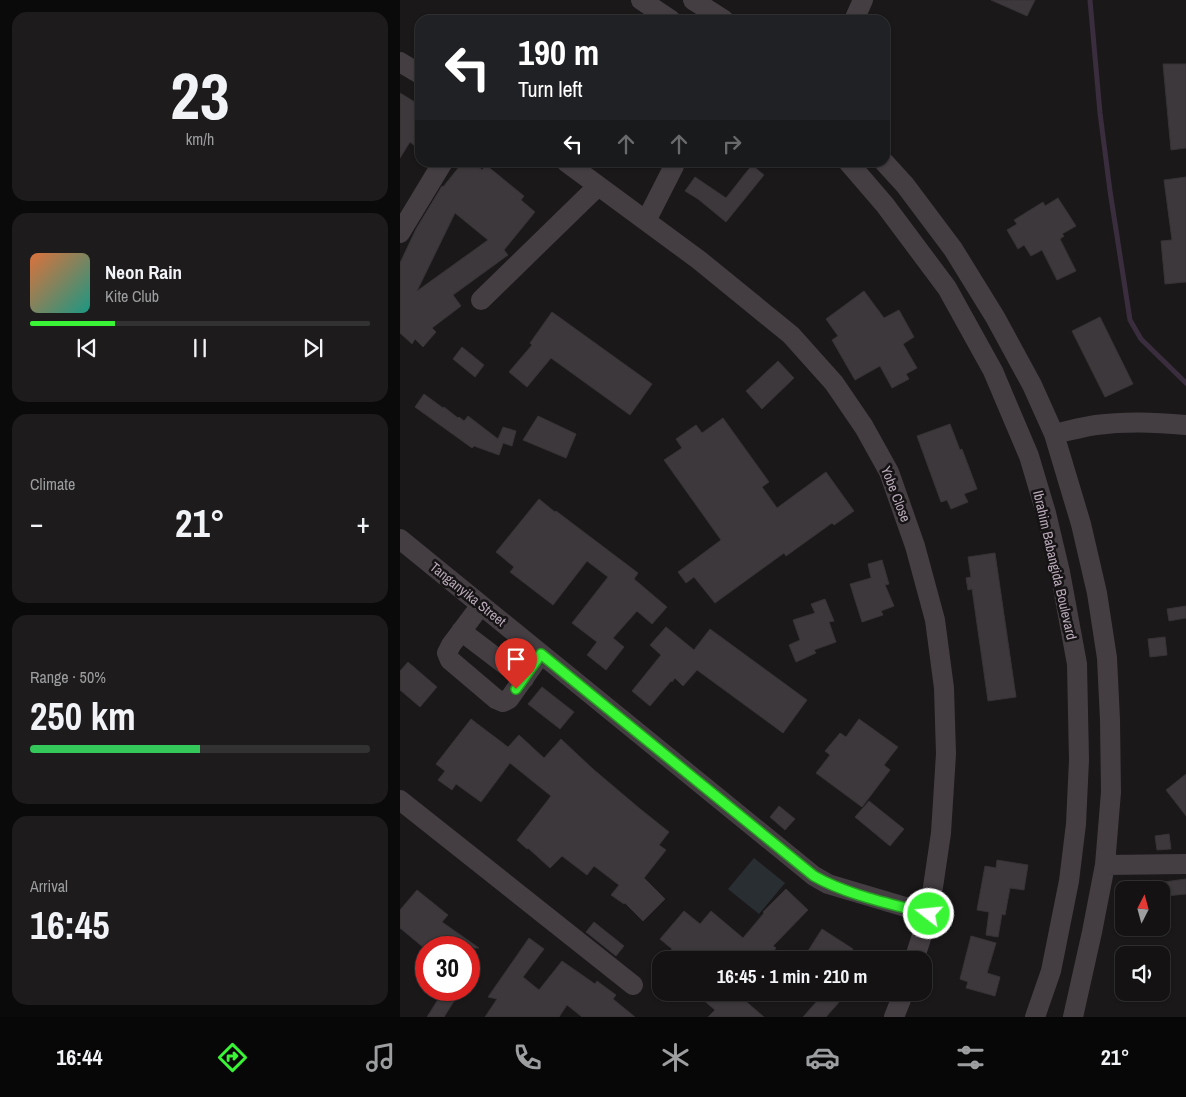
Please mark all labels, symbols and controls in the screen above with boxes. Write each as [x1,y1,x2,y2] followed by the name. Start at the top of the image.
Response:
[518,29,599,76] text: 190 m
[435,35,500,100] icon: left
[170,52,230,139] text: 23
[518,74,583,104] text: Turn left
[186,128,214,150] text: km/h
[559,130,587,158] icon: left
[612,130,640,158] icon: ahead
[665,130,693,158] icon: ahead
[718,130,746,158] icon: right
[105,259,182,285] text: Neon Rain
[105,285,159,307] text: Kite Club
[73,334,101,362] icon: previous
[186,334,214,362] icon: pause
[299,334,327,362] icon: next
[877,463,915,525] street label: Yobe Close
[30,473,75,495] text: Climate
[1029,489,1081,641] street label: Ibrahim Babangida Boulevard
[175,498,225,549] text: 21°
[30,504,43,542] text: −
[357,504,370,542] text: +
[426,558,510,630] street label: Tanganyika Street
[495,638,537,689] pin
[502,645,530,673] icon: arrive
[30,666,106,688] text: Range · 50%
[30,691,136,742] text: 250 km
[30,875,68,897] text: Arrival
[1115,881,1170,936] north arrow
[1115,881,1170,1001] map controls
[902,887,954,939] position arrow
[30,900,110,951] text: 16:45
[415,936,480,1001] speed limit sign: 30
[1115,946,1170,1001] button: sound
[717,963,867,989] text: 16:45 · 1 min · 210 m
[215,1040,250,1075] icon: directions
[363,1040,398,1075] icon: music
[510,1040,545,1075] icon: phone
[658,1040,693,1075] icon: climate
[805,1040,840,1075] icon: car
[953,1040,988,1075] icon: filters
[56,1042,102,1072] text: 16:44
[1101,1042,1130,1072] text: 21°

